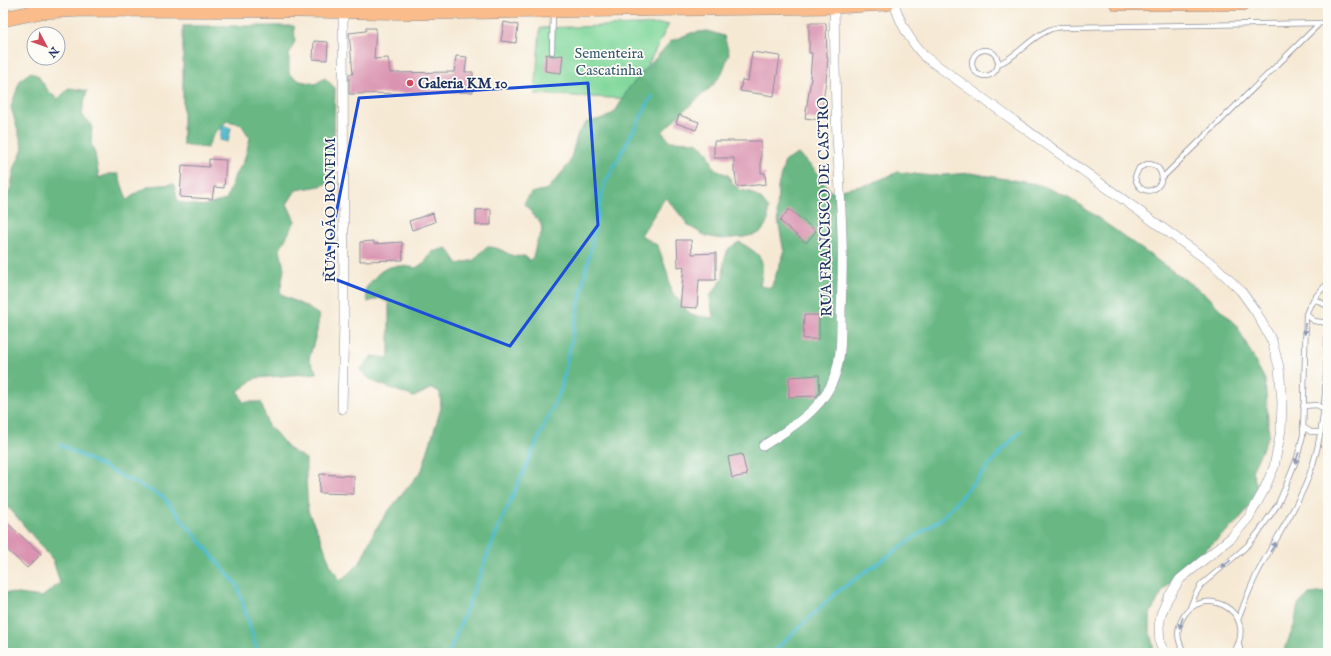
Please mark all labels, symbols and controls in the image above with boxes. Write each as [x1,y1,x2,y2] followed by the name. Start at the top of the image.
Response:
[26,26,66,66] north arrow
[44,43,62,60] text: N
[575,44,644,80] park label: Sementeira Cascatinha
[418,74,508,93] place label: Galeria KM 10
[405,78,415,88] marker: Galeria KM 10
[814,97,836,317] street label: RUA FRANCISCO DE CASTRO
[321,137,340,283] street label: RUA JOÃO BONFIM
[1302,323,1309,335] one-way arrow
[1293,452,1299,464] one-way arrow
[1269,541,1276,553] one-way arrow
[1221,560,1231,569] one-way arrow
[1177,617,1183,629] one-way arrow

